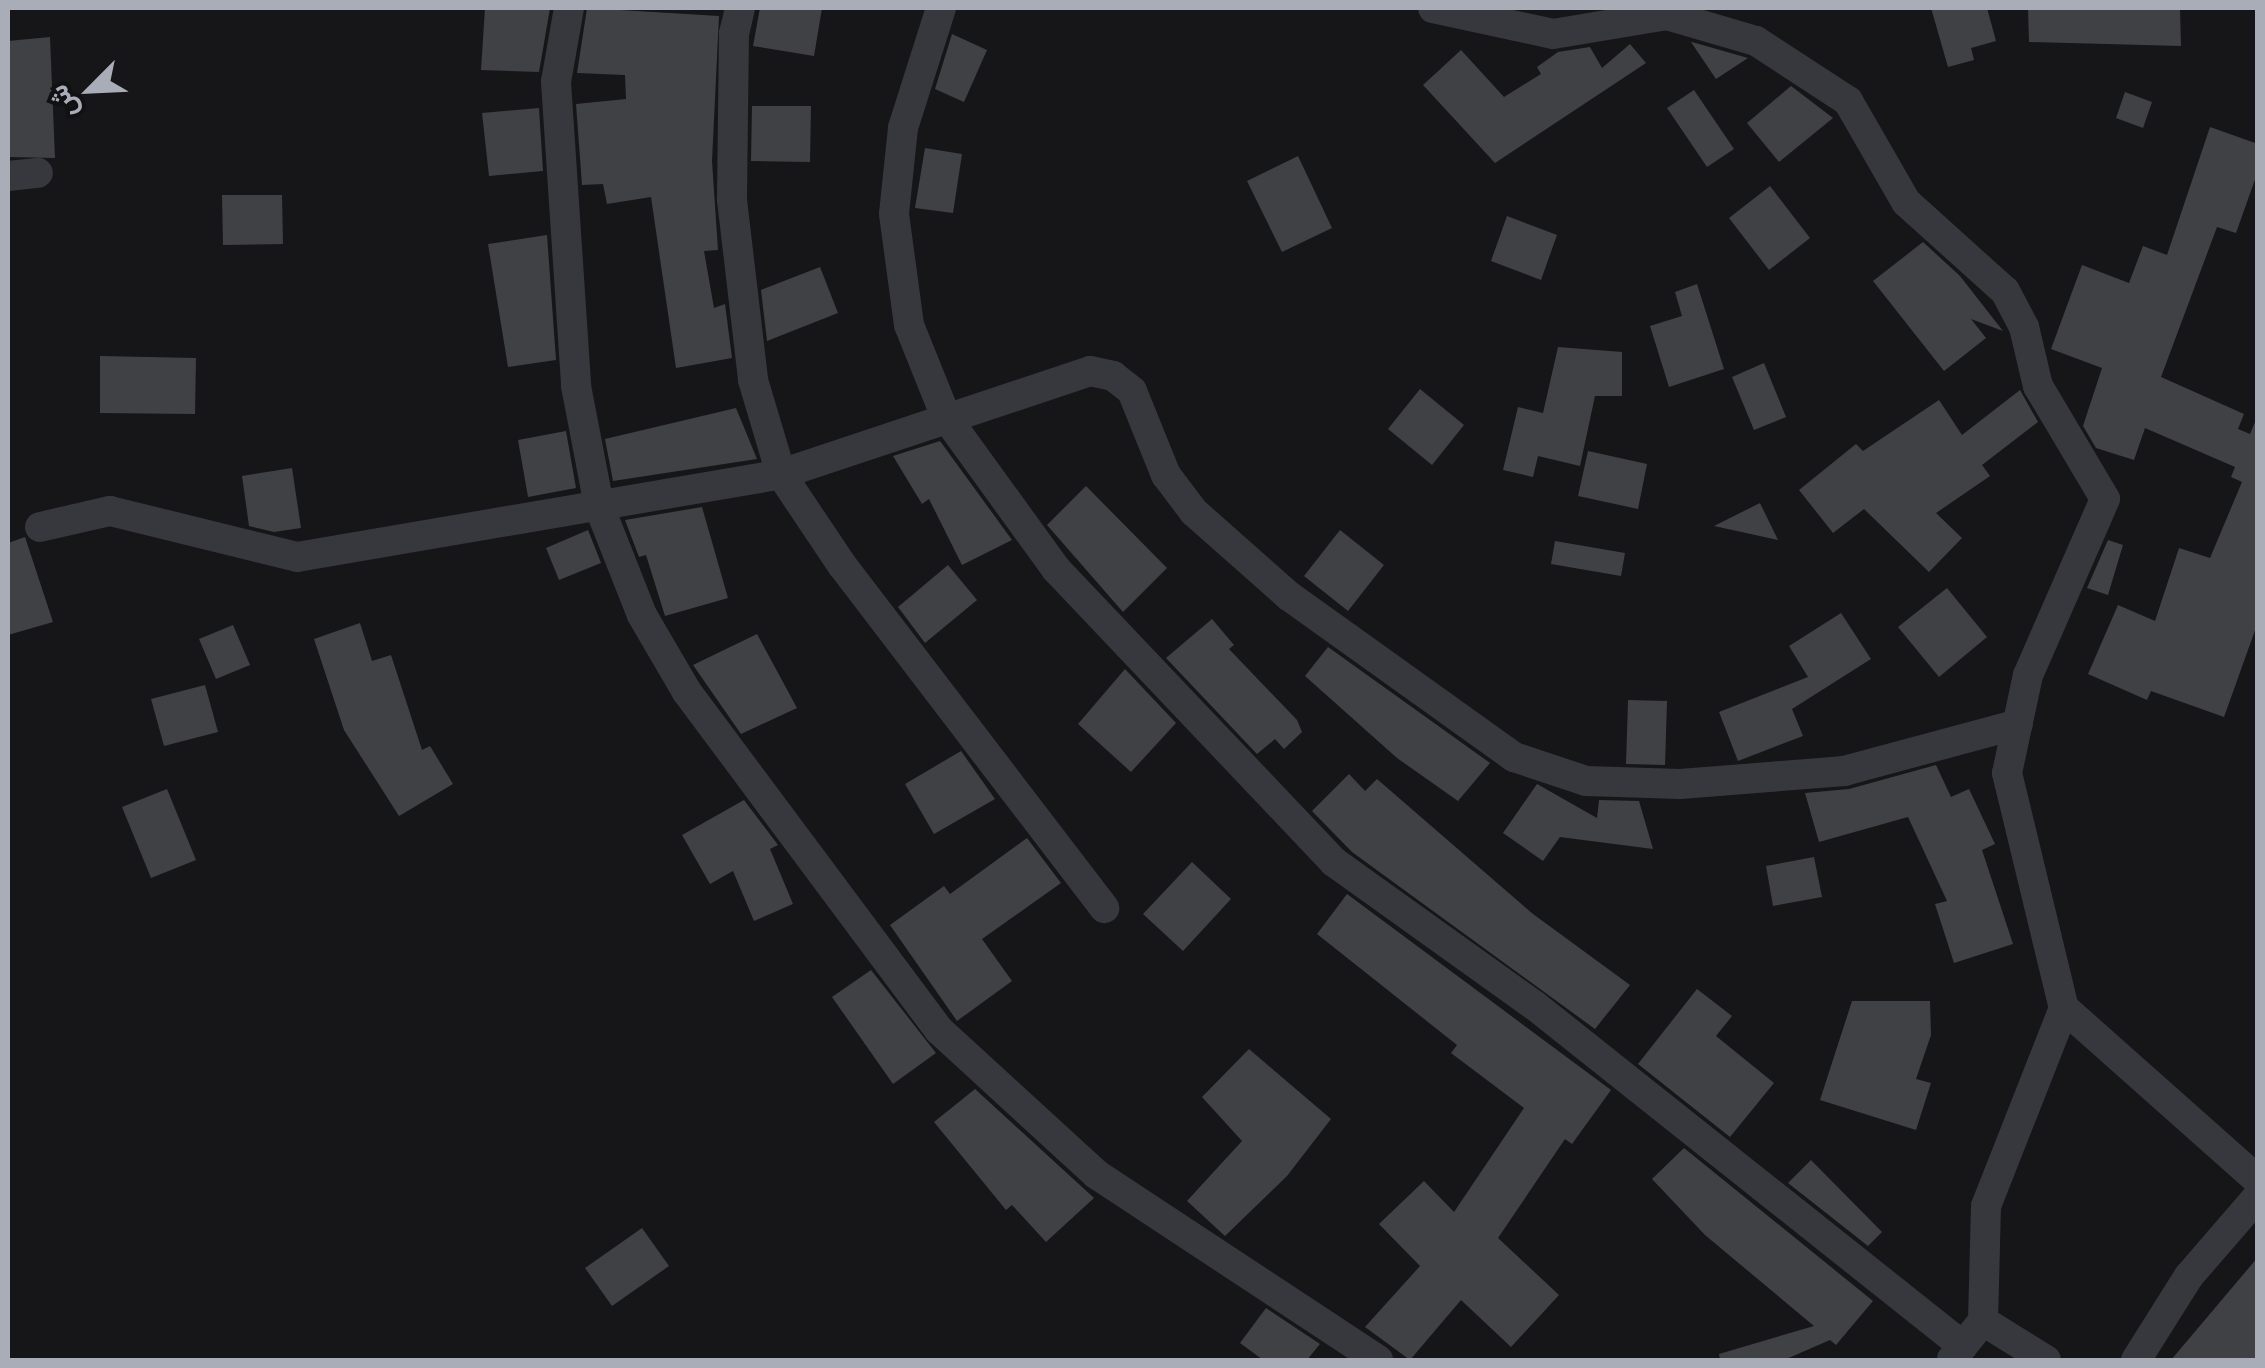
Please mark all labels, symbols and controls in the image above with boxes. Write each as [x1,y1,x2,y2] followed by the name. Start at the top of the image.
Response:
[40,40,140,140] north arrow
[40,80,84,124] text: ش

